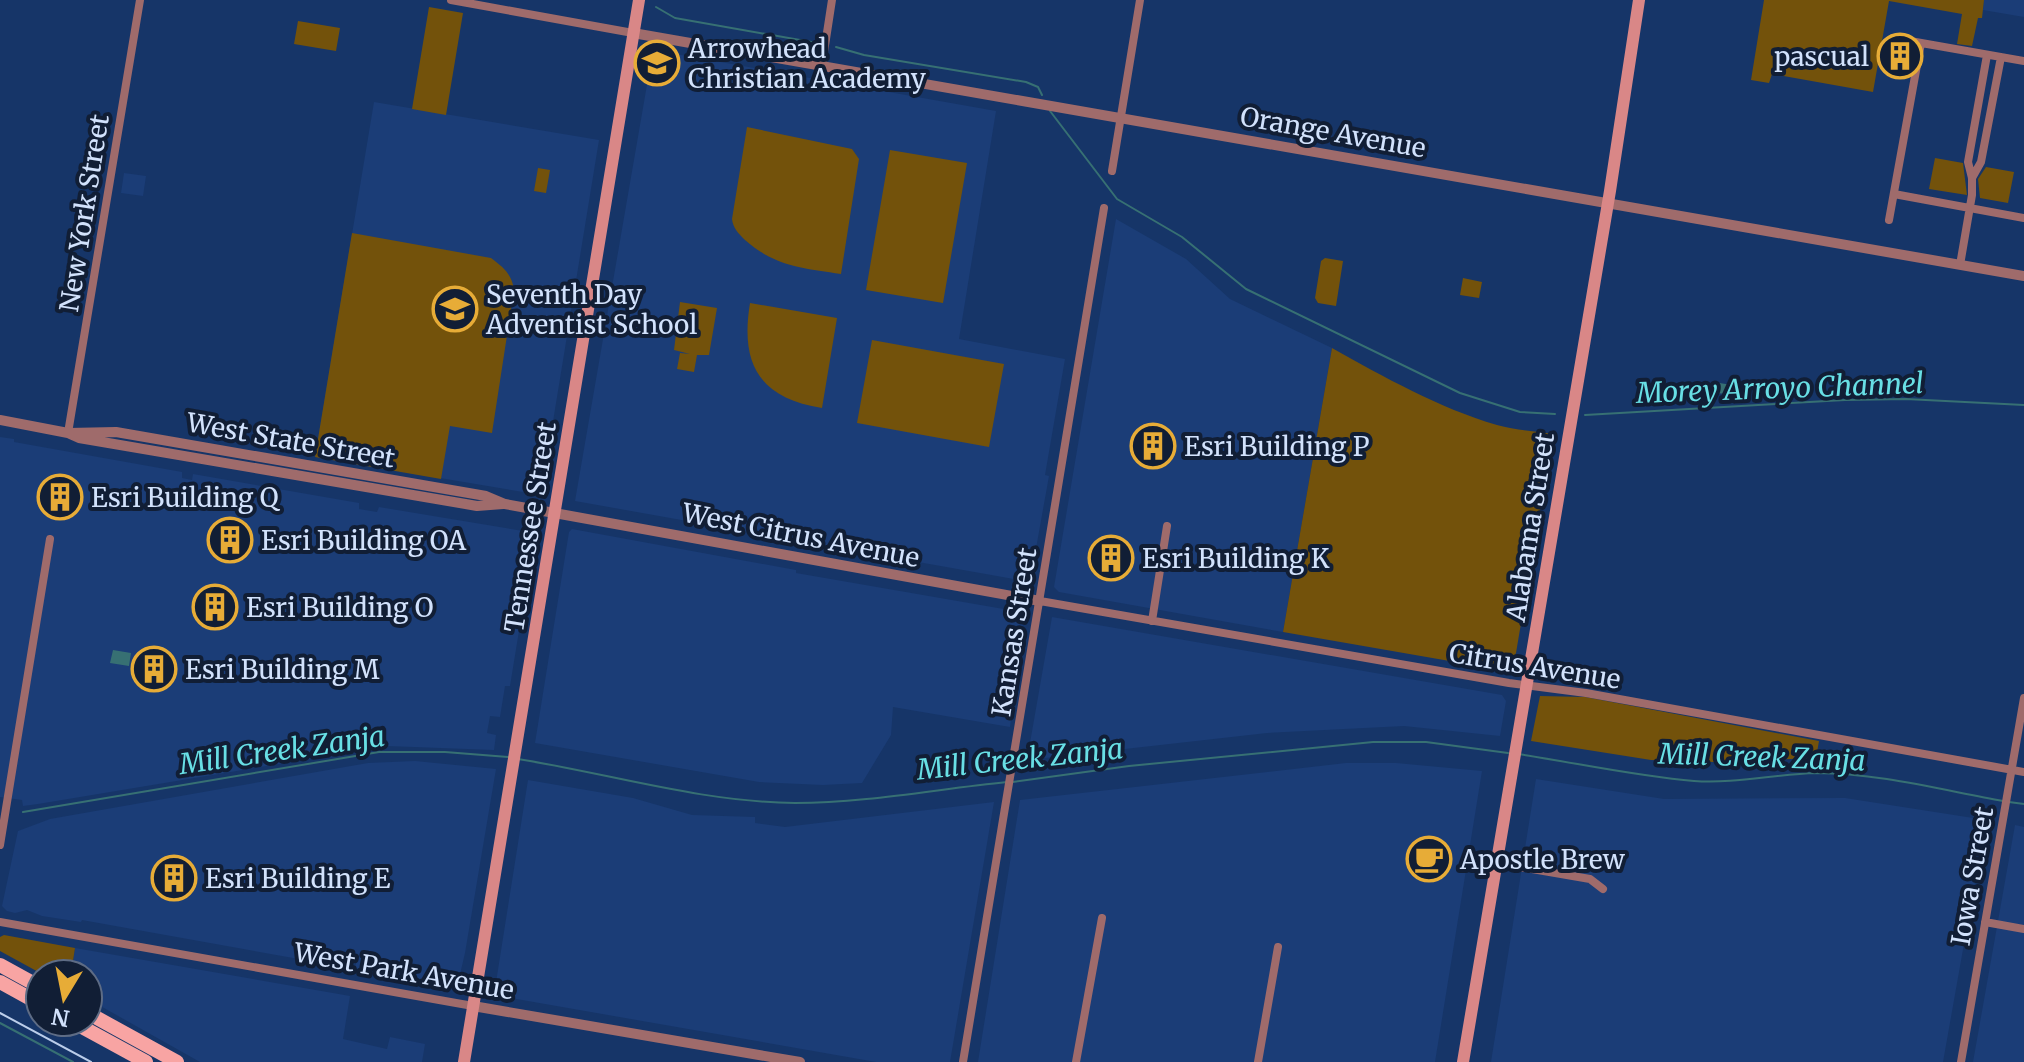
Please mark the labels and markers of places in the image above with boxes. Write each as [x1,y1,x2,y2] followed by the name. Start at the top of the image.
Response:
[687,32,927,95] place label: Arrowhead Christian Academy
[1876,32,1924,80] building icon: pascual
[633,39,681,87] school or university icon: Arrowhead Christian Academy
[1774,40,1869,73] place label: pascual
[485,278,697,341] place label: Seventh Day Adventist School
[431,285,479,333] school or university icon: Seventh Day Adventist School
[1129,422,1177,470] building icon: Esri Building P
[1184,430,1369,463] place label: Esri Building P
[36,473,84,521] building icon: Esri Building Q
[91,481,281,514] place label: Esri Building Q
[206,516,254,564] building icon: Esri Building OA
[261,524,467,557] place label: Esri Building OA
[1087,534,1135,582] building icon: Esri Building K
[1142,542,1330,575] place label: Esri Building K
[191,583,239,631] building icon: Esri Building O
[246,591,433,624] place label: Esri Building O
[130,645,178,693] building icon: Esri Building M
[185,653,380,686] place label: Esri Building M
[1405,835,1453,883] cafe icon: Apostle Brew
[1459,843,1626,876] place label: Apostle Brew
[150,854,198,902] building icon: Esri Building E
[205,862,391,895] place label: Esri Building E

